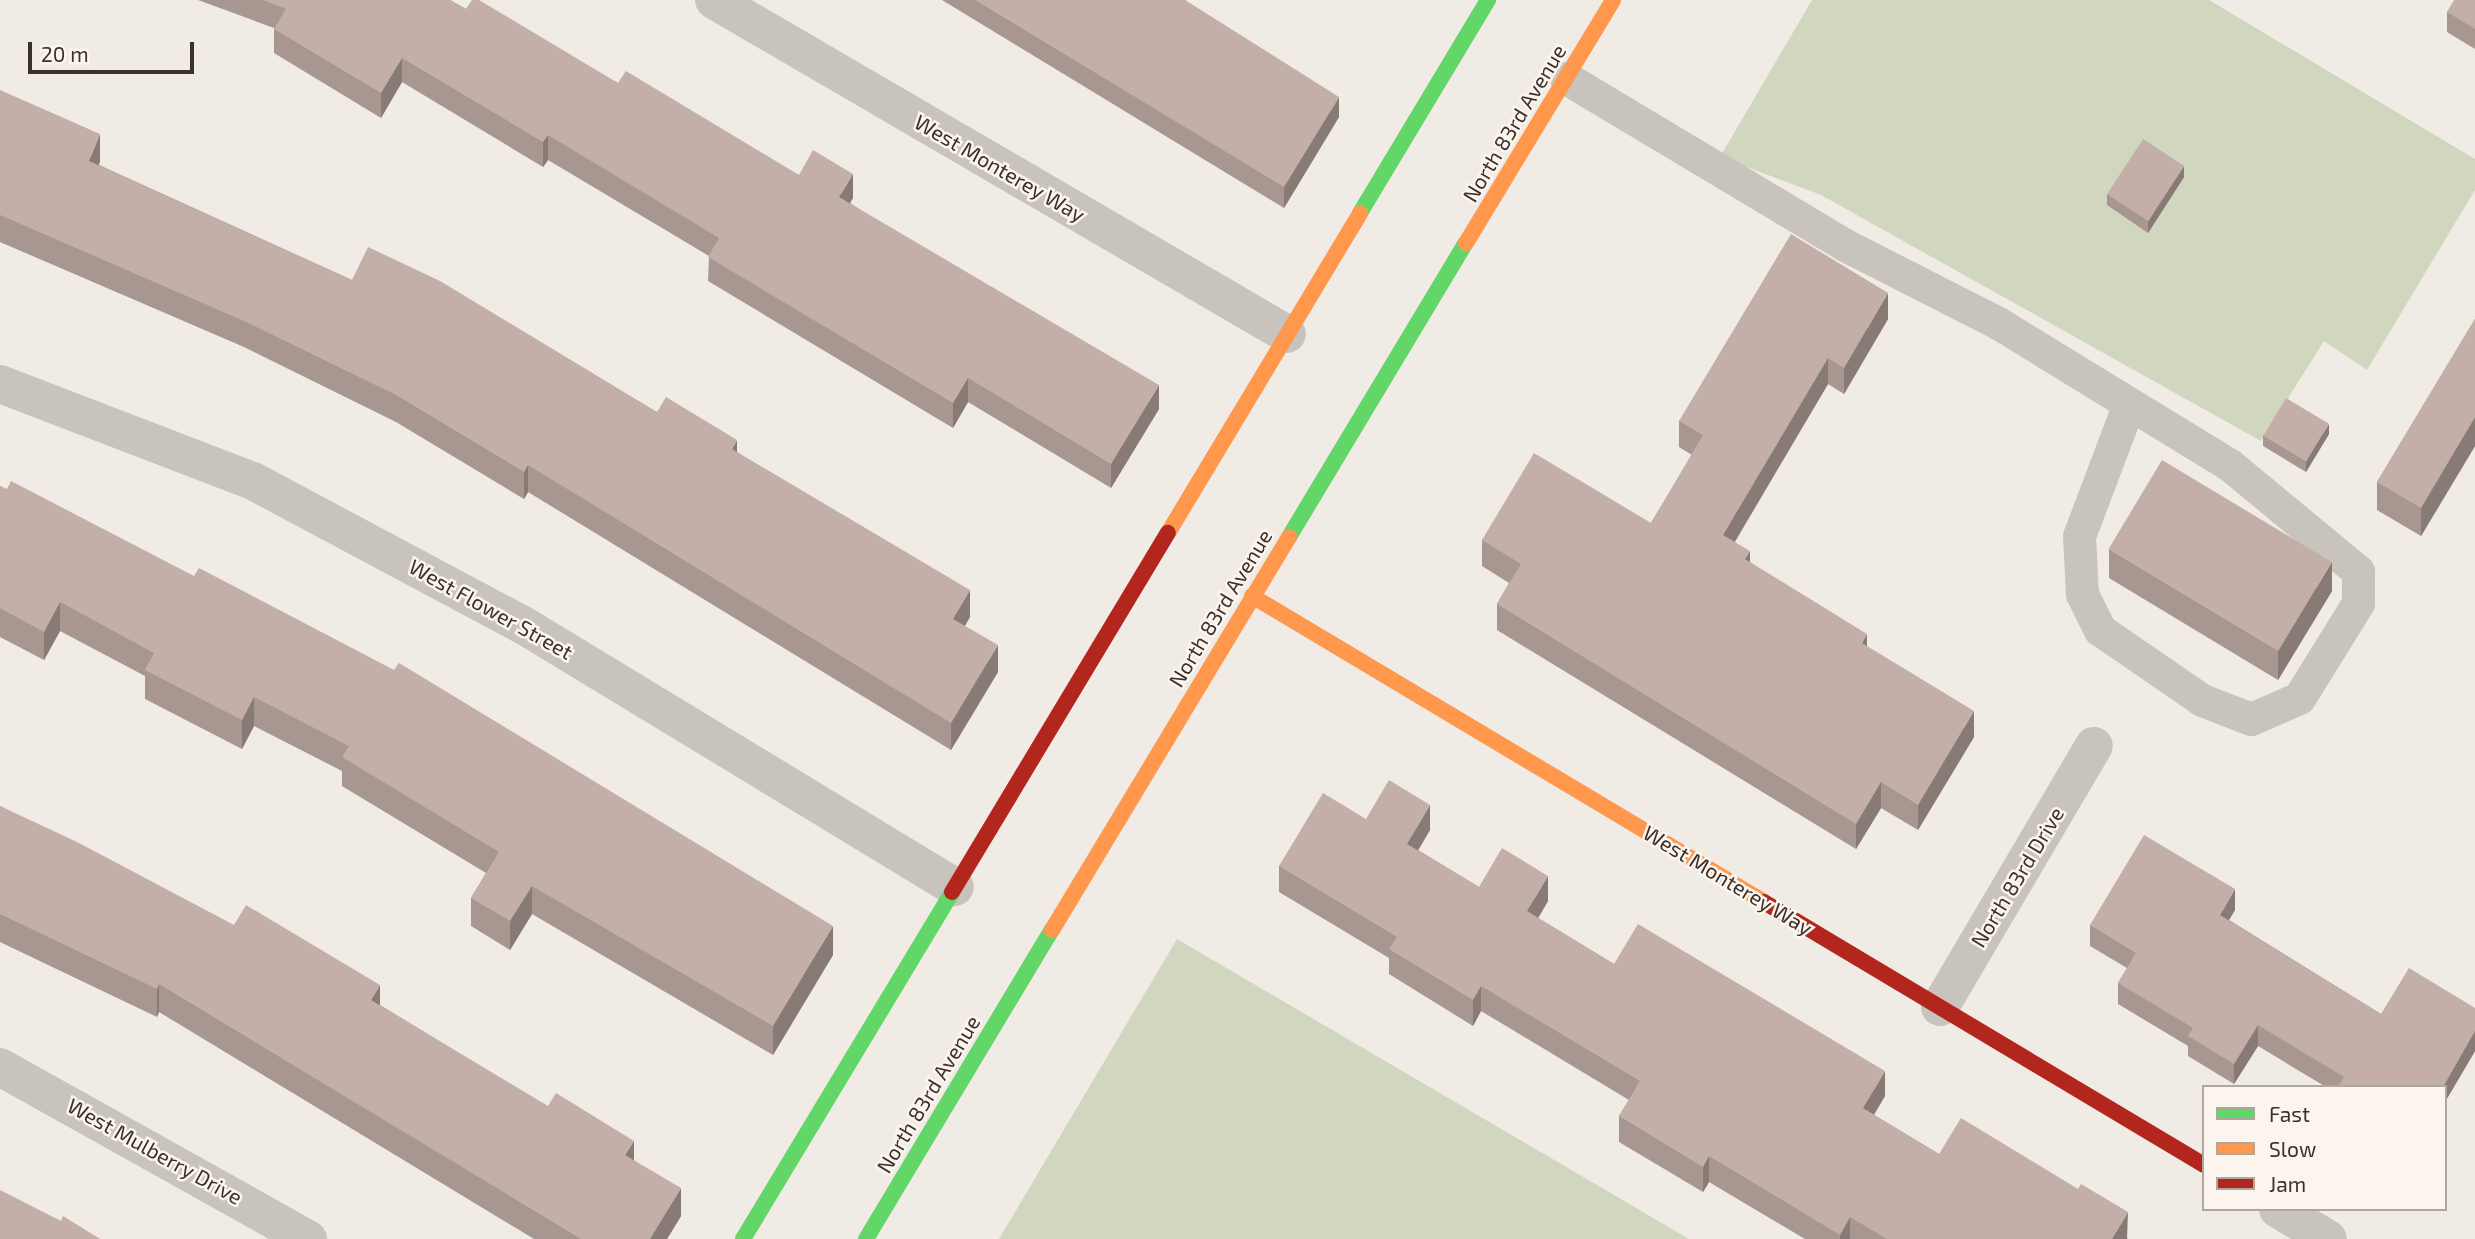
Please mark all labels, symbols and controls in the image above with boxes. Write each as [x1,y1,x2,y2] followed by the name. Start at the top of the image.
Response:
[32,28,198,72] scale bar
[1457,39,1571,207] street label: North 83rd Avenue
[41,41,89,66] text: 20 m
[910,109,1090,227] street label: West Monterey Way
[1163,524,1277,692] street label: North 83rd Avenue
[405,553,577,665] street label: West Flower Street
[1965,802,2069,952] street label: North 83rd Drive
[1639,819,1817,941] street label: West Monterey Way
[871,1010,985,1178] street label: North 83rd Avenue
[2202,1085,2447,1211] legend
[63,1092,247,1210] street label: West Mulberry Drive
[2269,1101,2310,1126] text: Fast
[2269,1136,2316,1161] text: Slow
[2269,1171,2306,1196] text: Jam

